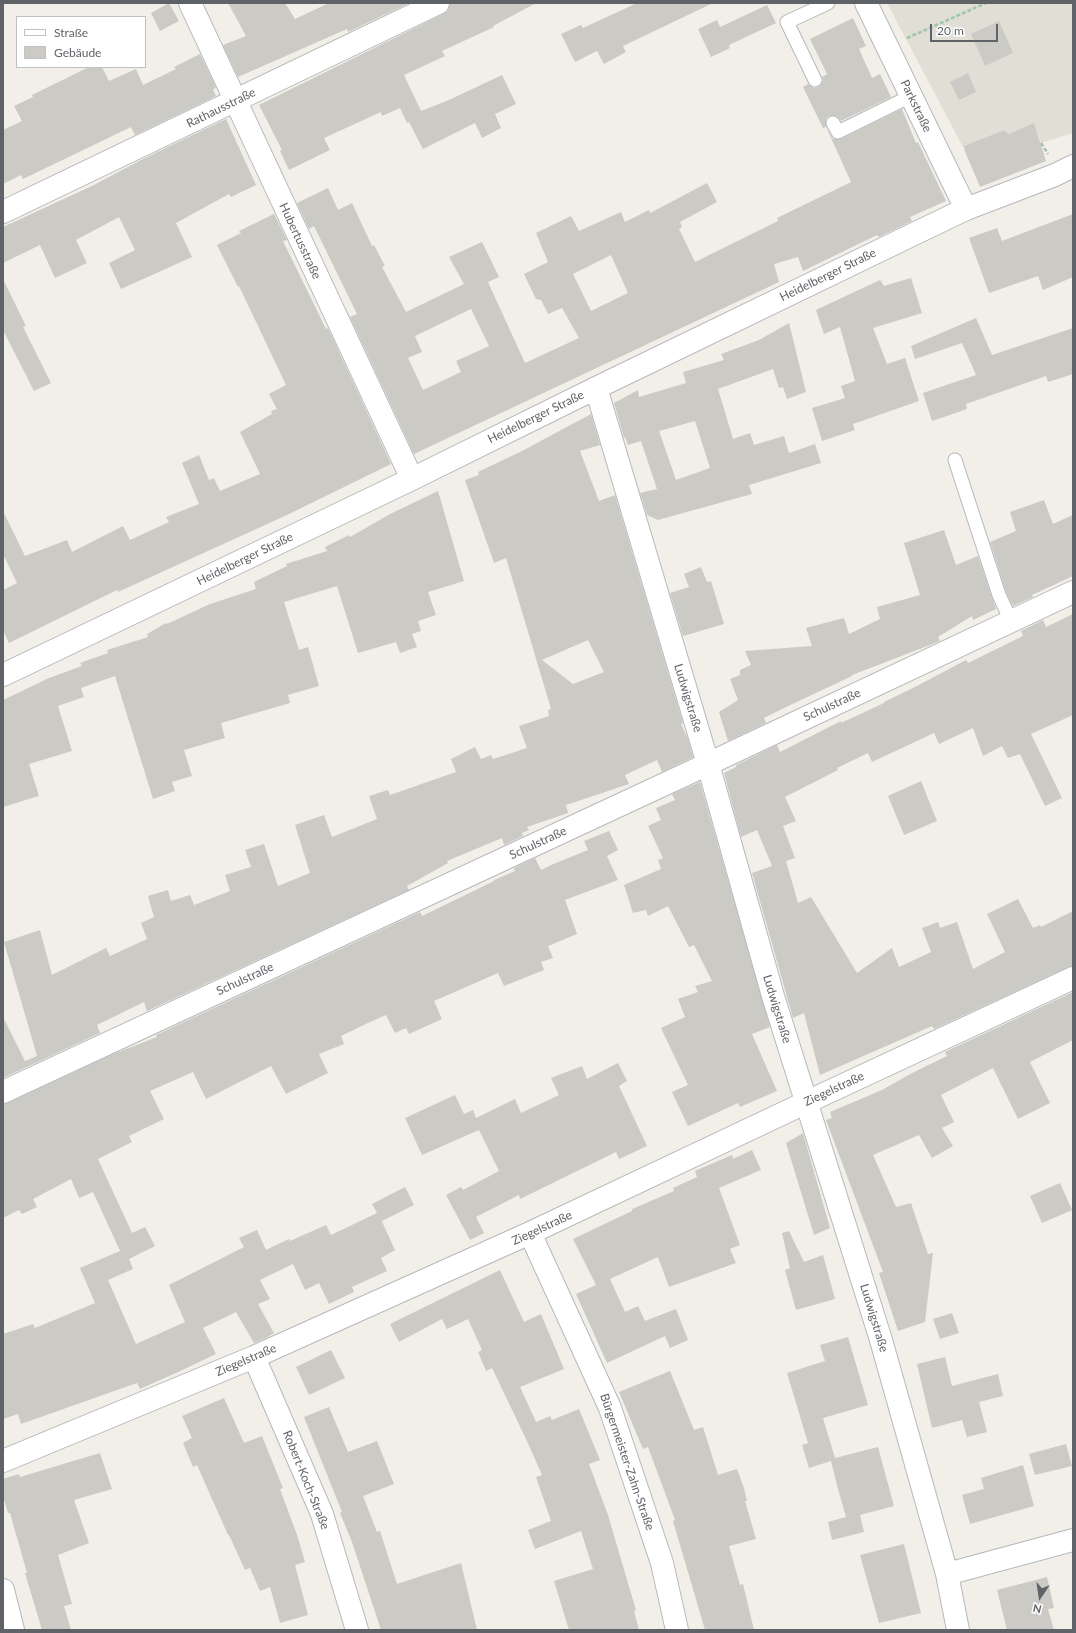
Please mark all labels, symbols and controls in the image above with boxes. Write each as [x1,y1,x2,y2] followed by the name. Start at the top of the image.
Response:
[16,16,146,68] legend
[932,16,1000,42] scale bar
[937,23,964,38] text: 20 m
[54,25,88,40] text: Straße
[54,45,101,60] text: Gebäude
[897,77,935,135] street label: Parkstraße
[184,85,258,131] street label: Rathausstraße
[276,201,324,281] street label: Hubertusstraße
[777,245,879,305] street label: Heidelberger Straße
[485,387,587,447] street label: Heidelberger Straße
[194,529,296,589] street label: Heidelberger Straße
[671,662,705,734] street label: Ludwigstraße
[801,685,863,725] street label: Schulstraße
[507,823,569,863] street label: Schulstraße
[214,959,276,999] street label: Schulstraße
[760,973,794,1045] street label: Ludwigstraße
[802,1069,866,1109] street label: Ziegelstraße
[510,1208,574,1248] street label: Ziegelstraße
[857,1282,891,1354] street label: Ludwigstraße
[213,1341,279,1379] street label: Ziegelstraße
[597,1392,657,1532] street label: Bürgermeister-Zahn-Straße
[280,1428,332,1532] street label: Robert-Koch-Straße
[1020,1577,1060,1617] north arrow
[1032,1602,1043,1616] text: N

